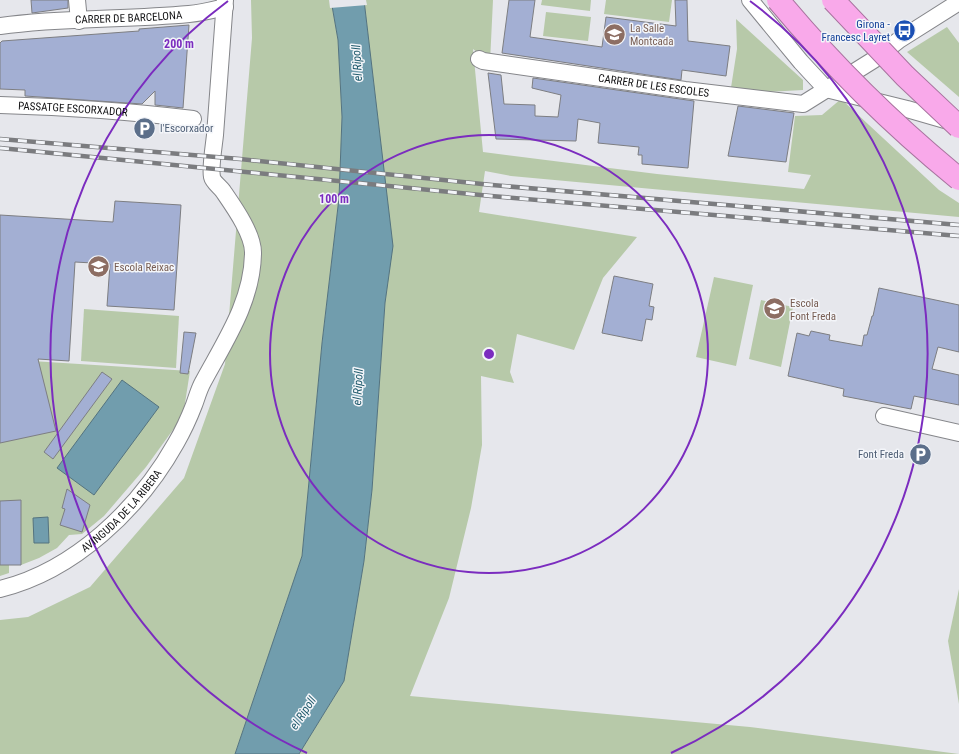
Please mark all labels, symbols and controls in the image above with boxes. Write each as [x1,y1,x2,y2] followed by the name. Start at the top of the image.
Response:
[75,9,183,27] street label: CARRER DE BARCELONA
[892,17,918,43] bus stop icon: Girona - Francesc Layret
[822,18,890,44] place label: Girona - Francesc Layret
[601,21,627,47] school or university icon: La Salle Montcada
[630,22,674,48] place label: La Salle Montcada
[164,37,194,51] text: 200 m
[349,44,365,82] water label: el Ripoll
[597,72,710,100] street label: CARRER DE LES ESCOLES
[18,100,128,119] street label: PASSATGE ESCORXADOR
[132,115,158,141] parking icon: l'Escorxador
[160,122,214,135] place label: l'Escorxador
[319,192,349,206] text: 100 m
[86,254,112,280] school or university icon: Escola Reixac
[114,261,174,274] place label: Escola Reixac
[762,296,788,322] school or university icon: Escola Font Freda
[790,297,836,323] place label: Escola Font Freda
[482,347,496,361] centre of rings
[350,368,366,406] water label: el Ripoll
[907,441,933,467] parking icon: Font Freda
[858,448,904,461] place label: Font Freda
[79,467,165,555] street label: AVINGUDA DE LA RIBERA
[287,694,319,732] water label: el Ripoll

